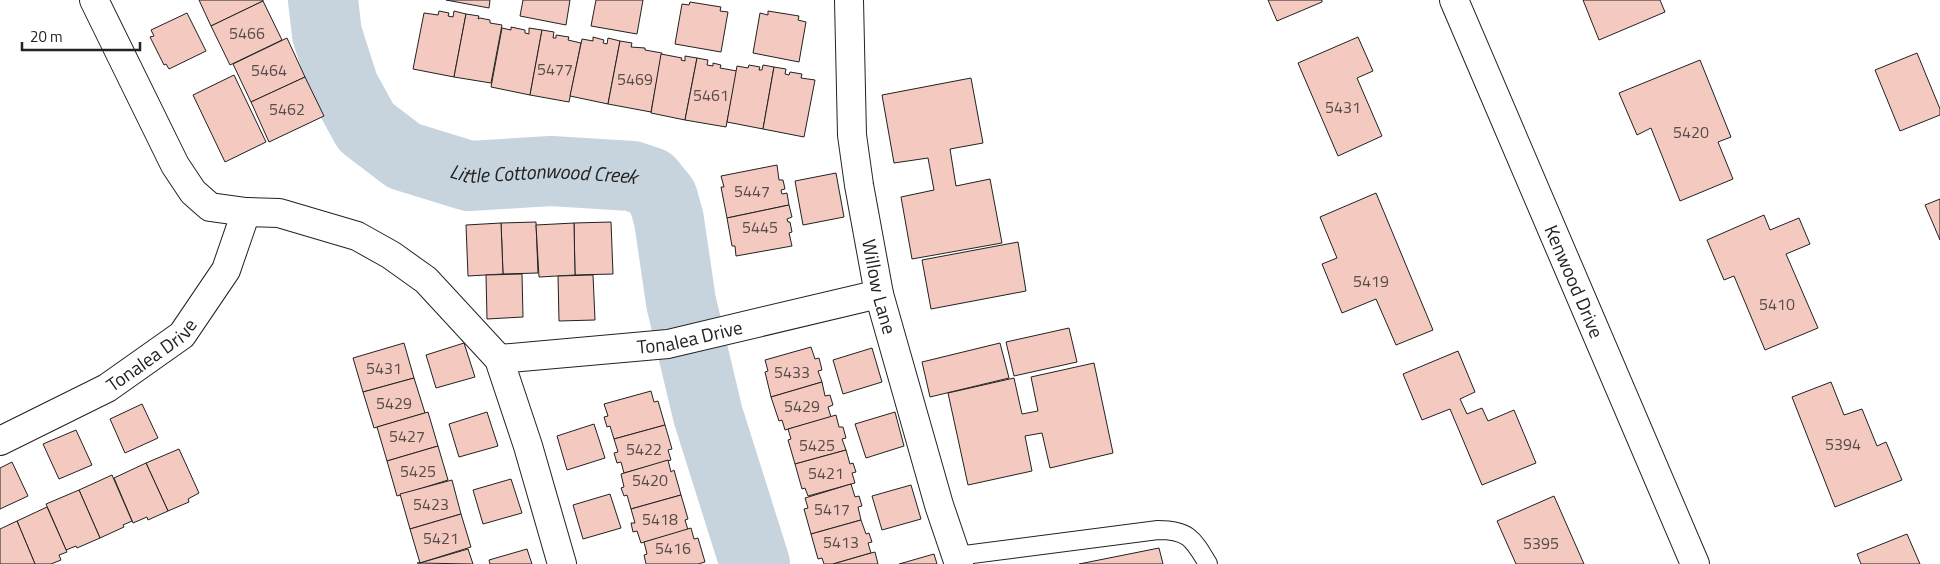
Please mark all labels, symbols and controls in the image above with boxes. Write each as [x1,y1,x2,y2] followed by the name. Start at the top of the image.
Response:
[22,20,140,52] scale bar
[229,21,265,45] house number: 5466
[30,25,63,48] text: 20 m
[537,57,573,81] house number: 5477
[251,58,287,82] house number: 5464
[617,67,653,91] house number: 5469
[693,83,729,107] house number: 5461
[1325,95,1361,119] house number: 5431
[269,97,305,121] house number: 5462
[1673,120,1709,144] house number: 5420
[446,155,644,193] water label: Little Cottonwood Creek
[734,179,770,203] house number: 5447
[742,215,778,239] house number: 5445
[1538,220,1612,342] street label: Kenwood Drive
[855,236,905,337] street label: Willow Lane
[1353,269,1389,293] house number: 5419
[1759,292,1795,316] house number: 5410
[100,312,203,398] street label: Tonalea Drive
[635,312,745,361] street label: Tonalea Drive
[366,356,402,380] house number: 5431
[774,360,810,384] house number: 5433
[376,391,412,415] house number: 5429
[784,394,820,418] house number: 5429
[389,424,425,448] house number: 5427
[1825,432,1861,456] house number: 5394
[799,433,835,457] house number: 5425
[626,437,662,461] house number: 5422
[400,459,436,483] house number: 5425
[808,461,844,485] house number: 5421
[632,468,668,492] house number: 5420
[413,492,449,516] house number: 5423
[814,497,850,521] house number: 5417
[642,507,678,531] house number: 5418
[423,526,459,550] house number: 5421
[823,530,859,554] house number: 5413
[1523,531,1559,555] house number: 5395
[655,536,691,560] house number: 5416

